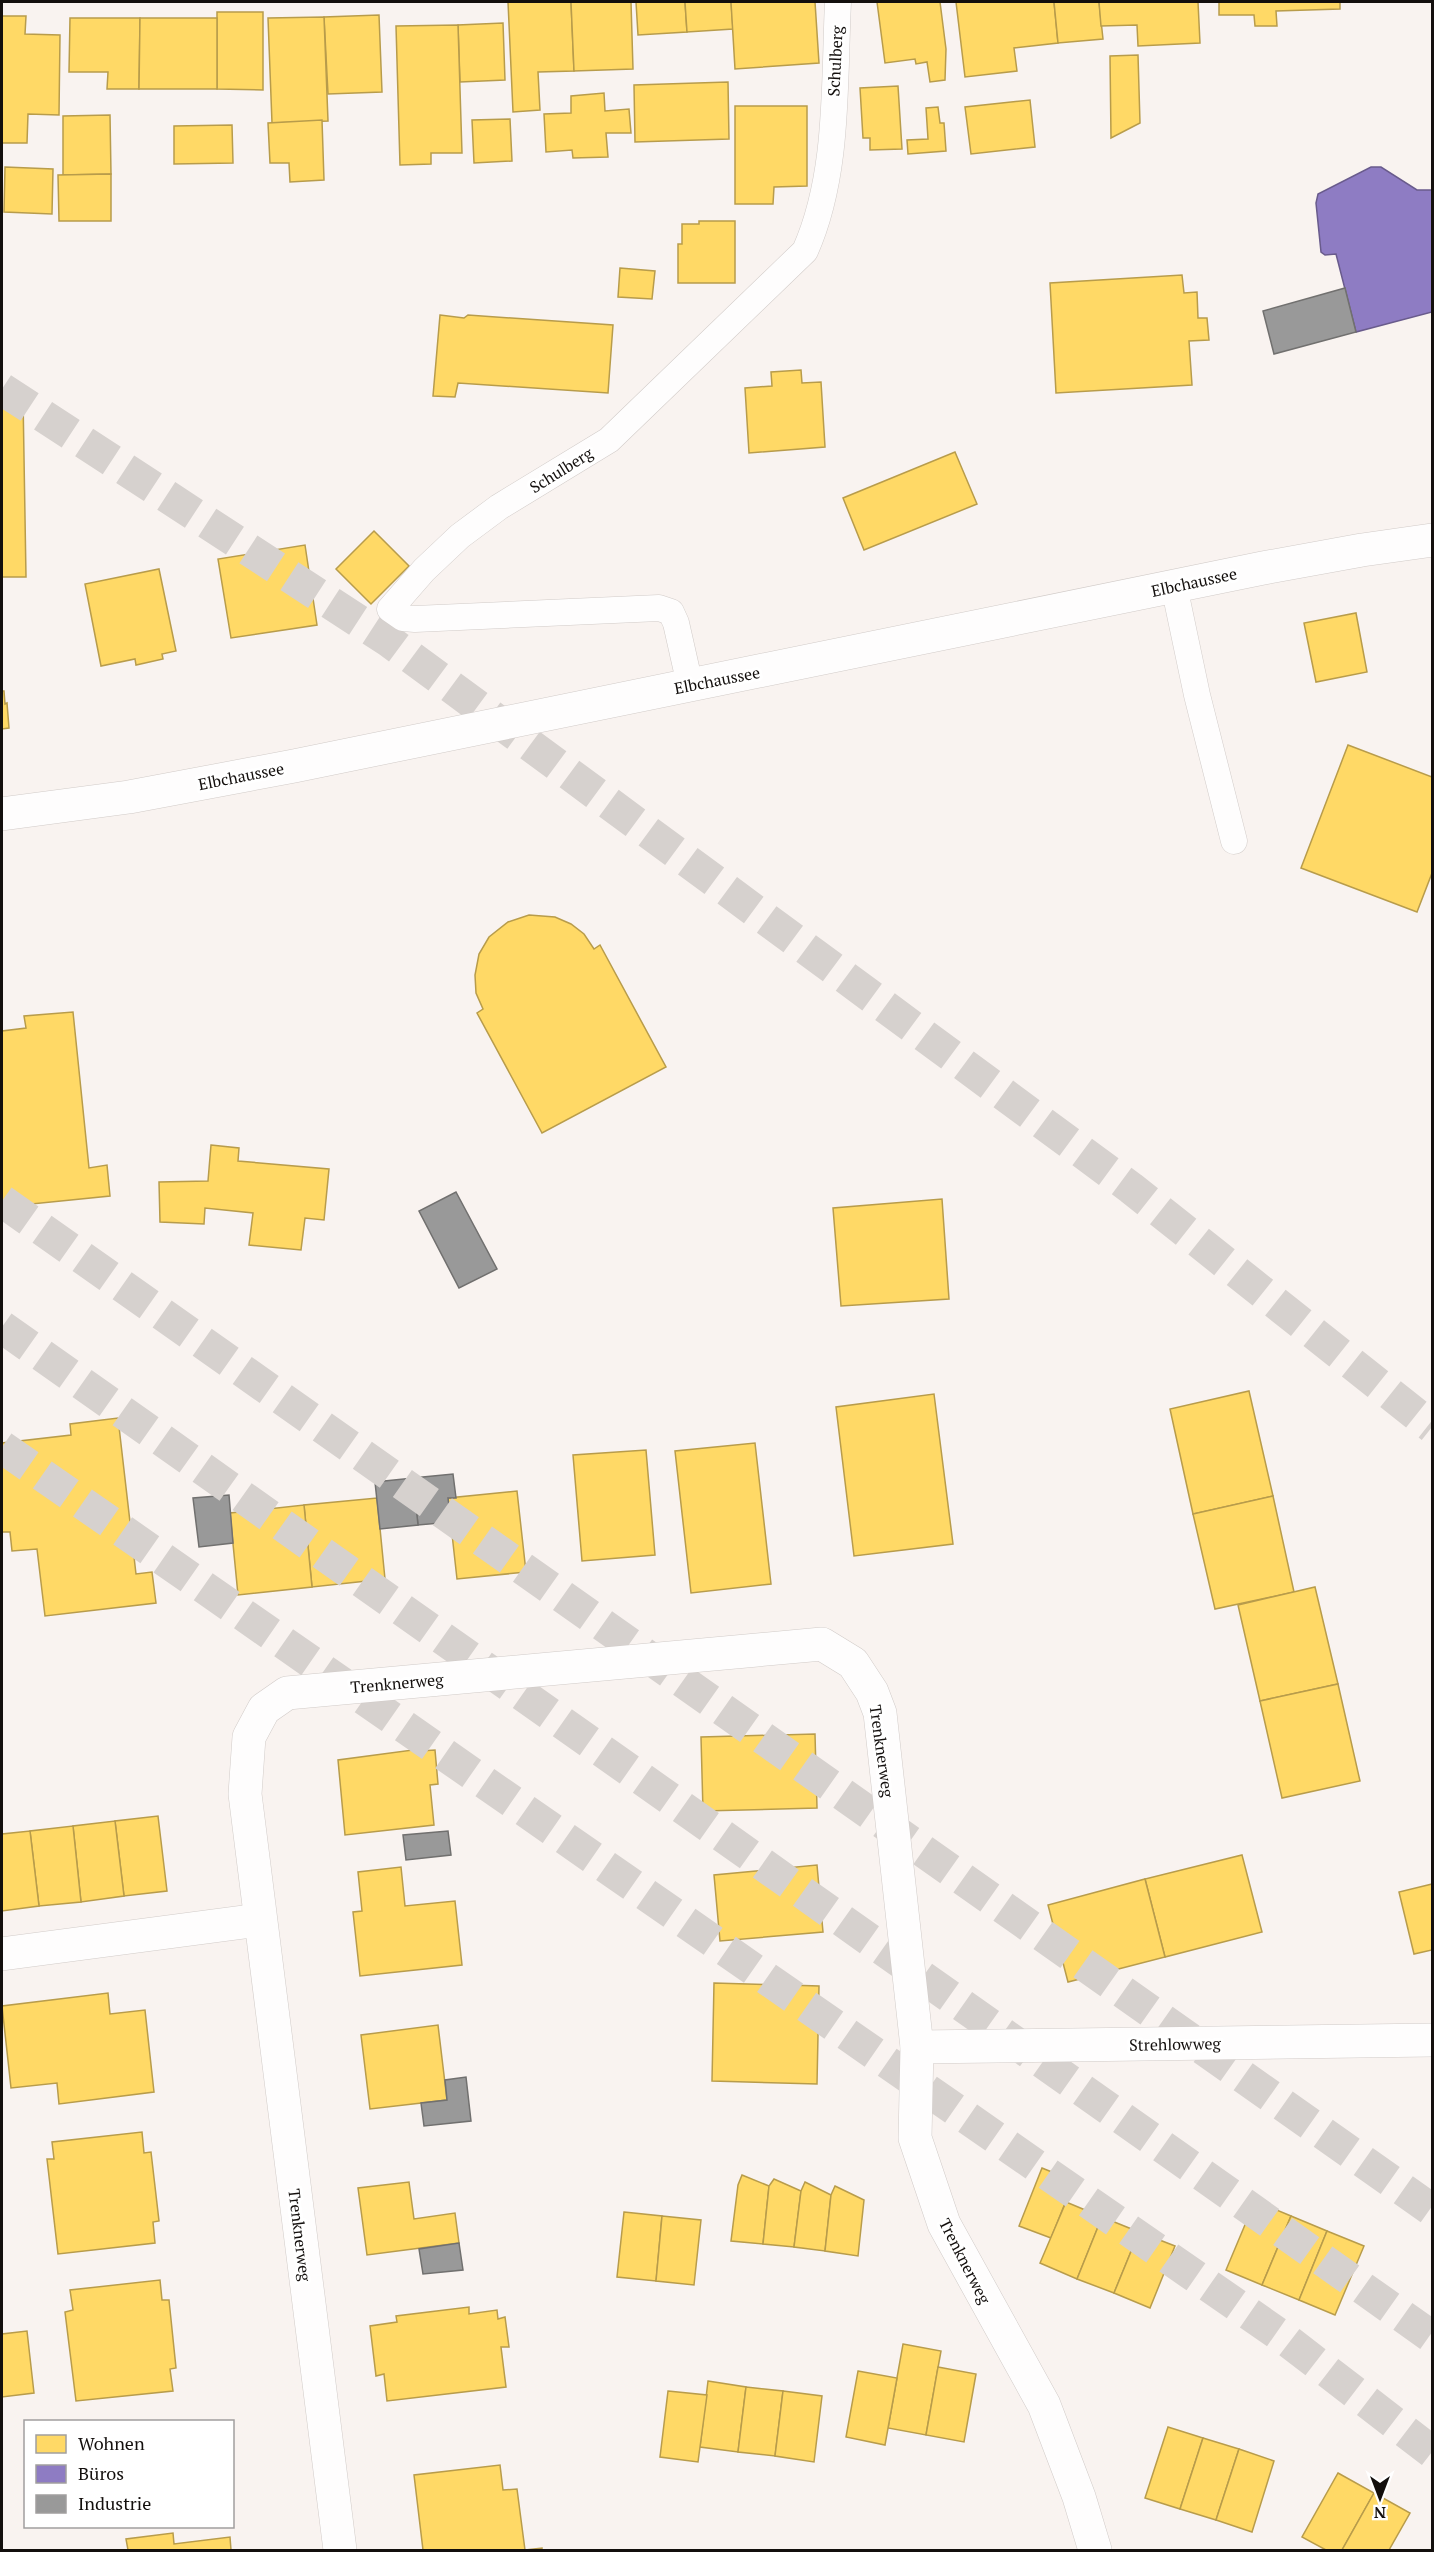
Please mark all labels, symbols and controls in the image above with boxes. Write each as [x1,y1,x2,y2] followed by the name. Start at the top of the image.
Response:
[822,25,848,97] street label: Schulberg
[525,442,597,498] street label: Schulberg
[1149,562,1239,602] street label: Elbchaussee
[672,661,762,699] street label: Elbchaussee
[196,757,286,795] street label: Elbchaussee
[350,1668,445,1698] street label: Trenknerweg
[865,1703,899,1799] street label: Trenknerweg
[1129,2032,1222,2056] street label: Strehlowweg
[283,2187,317,2283] street label: Trenknerweg
[934,2214,996,2308] street label: Trenknerweg
[24,2420,234,2528] legend
[78,2431,145,2455] text: Wohnen
[78,2461,124,2485] text: Büros
[1350,2468,1410,2528] north arrow
[78,2491,151,2515] text: Industrie
[1374,2502,1386,2524] text: N

